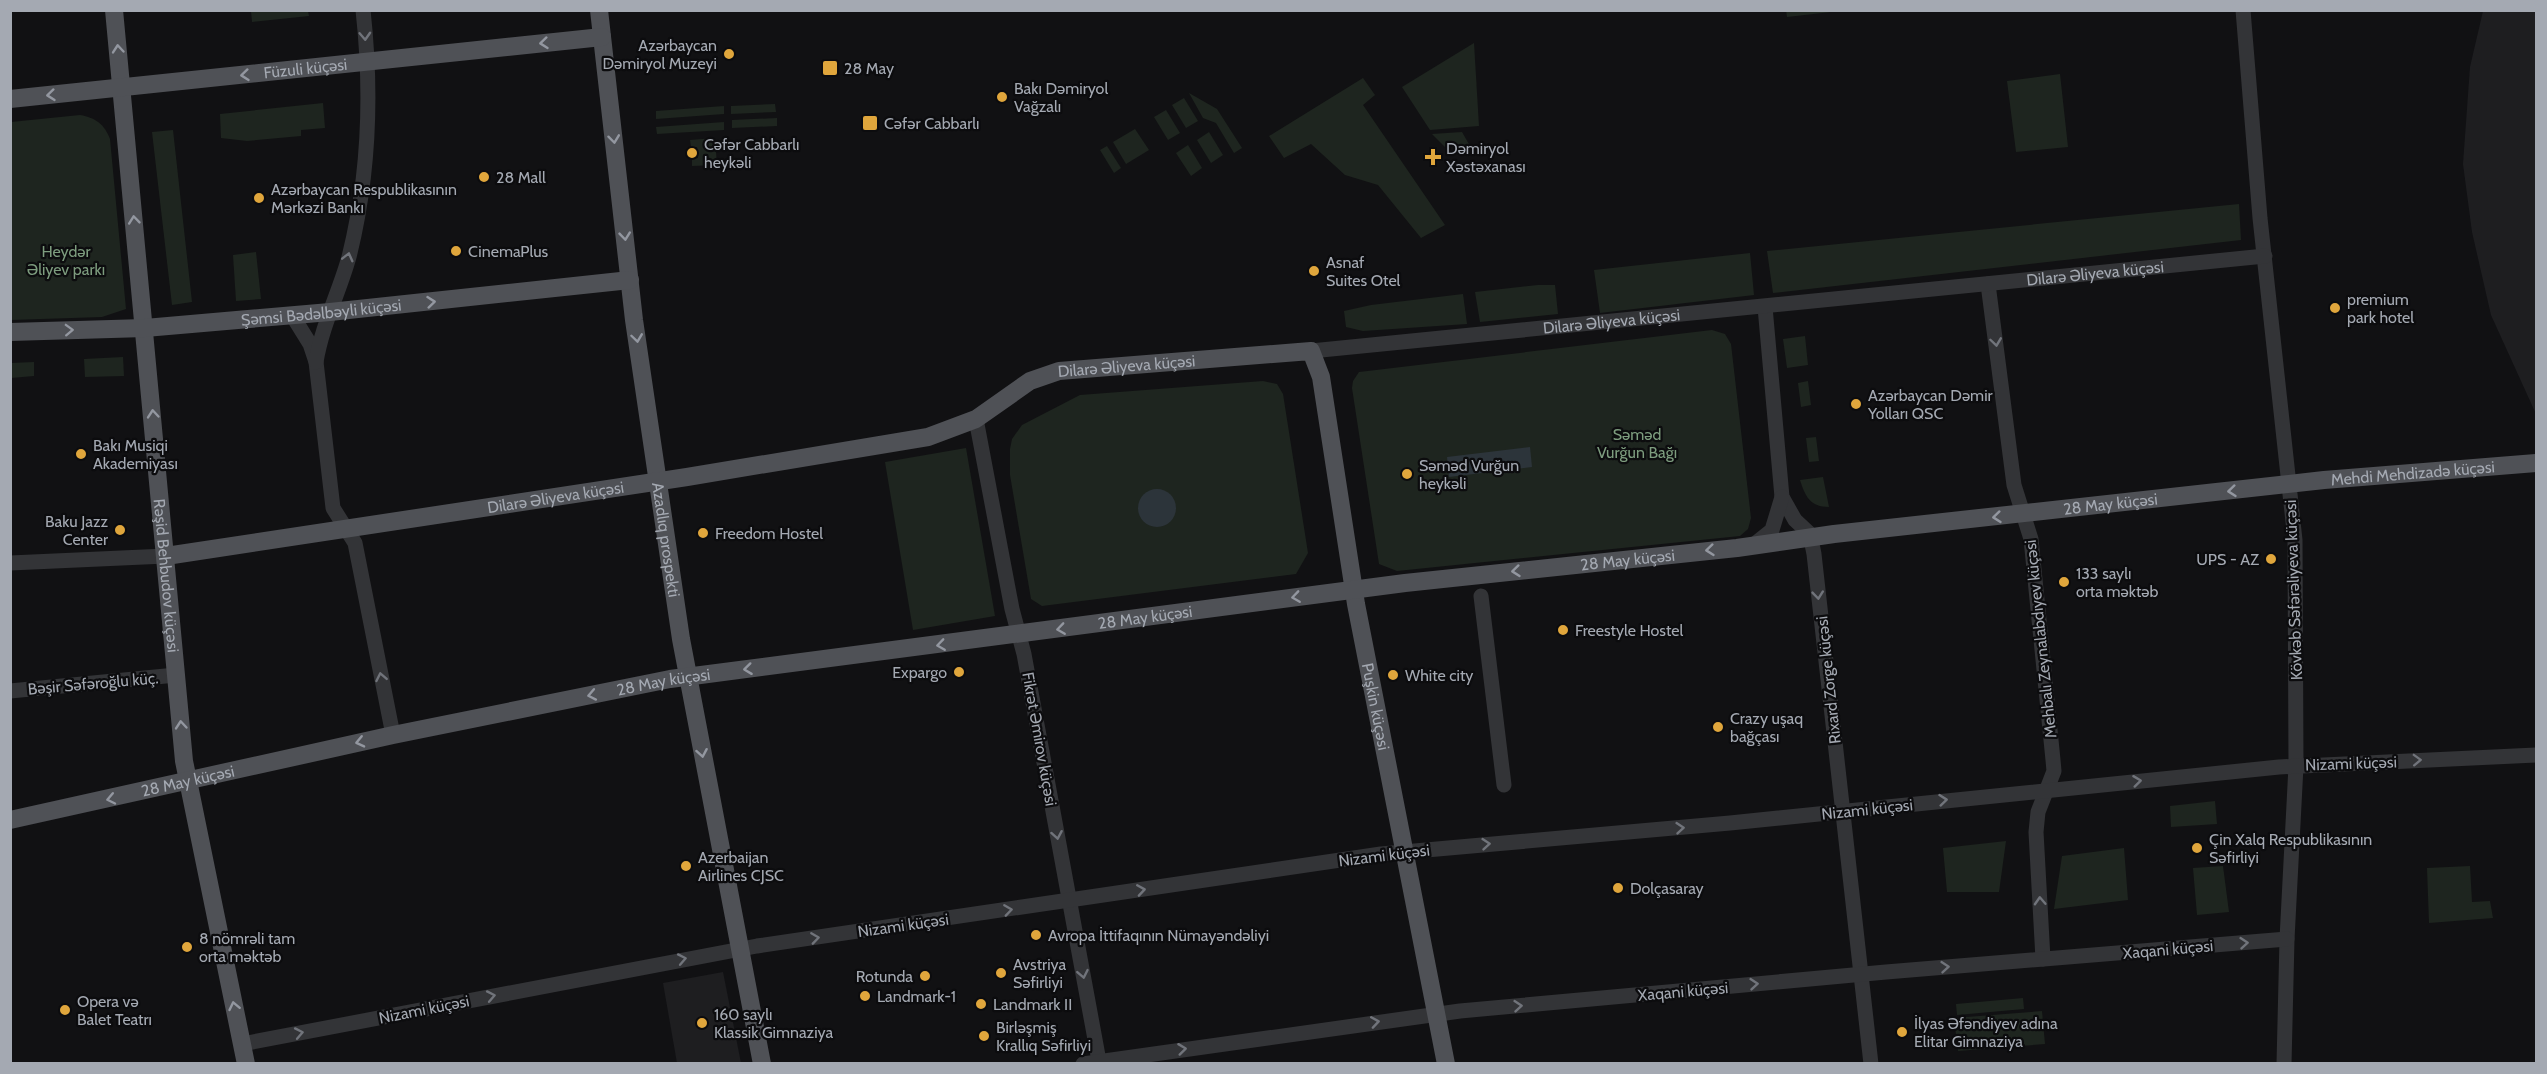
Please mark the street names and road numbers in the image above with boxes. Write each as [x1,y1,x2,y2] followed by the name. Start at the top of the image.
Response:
[263,55,348,82] street label: Füzuli küçəsi
[2026,257,2165,290] street label: Dilarə Əliyeva küçəsi
[240,295,402,330] street label: Şəmsi Bədəlbəyli küçəsi
[1542,305,1681,338] street label: Dilarə Əliyeva küçəsi
[1057,351,1196,381] street label: Dilarə Əliyeva küçəsi
[2330,457,2496,489] street label: Mehdi Mehdizadə küçəsi
[486,478,625,517] street label: Dilarə Əliyeva küçəsi
[648,481,684,599] street label: Azadlıq prospekti
[2062,489,2159,519] street label: 28 May küçəsi
[150,498,183,653] street label: Rəşid Behbudov küçəsi
[2281,499,2306,680] street label: Kövkəb Səfərəliyeva küçəsi
[2021,539,2060,739] street label: Mehbalı Zeynalabdıyev küçəsi
[1580,546,1676,574] street label: 28 May küçəsi
[1097,602,1193,633] street label: 28 May küçəsi
[1812,615,1845,745] street label: Rixard Zorge küçəsi
[1358,661,1393,752] street label: Puşkin küçəsi
[615,665,711,700] street label: 28 May küçəsi
[27,668,159,699] street label: Bəşir Səfəroğlu küç.
[1018,671,1061,808] street label: Fikrət Əmirov küçəsi
[2305,752,2397,775] street label: Nizami küçəsi
[139,762,236,801] street label: 28 May küçəsi
[1820,795,1914,824] street label: Nizami küçəsi
[1337,840,1431,871] street label: Nizami küçəsi
[856,910,950,941] street label: Nizami küçəsi
[2122,936,2214,963] street label: Xaqani küçəsi
[1637,978,1729,1005] street label: Xaqani küçəsi
[377,991,471,1028] street label: Nizami küçəsi

